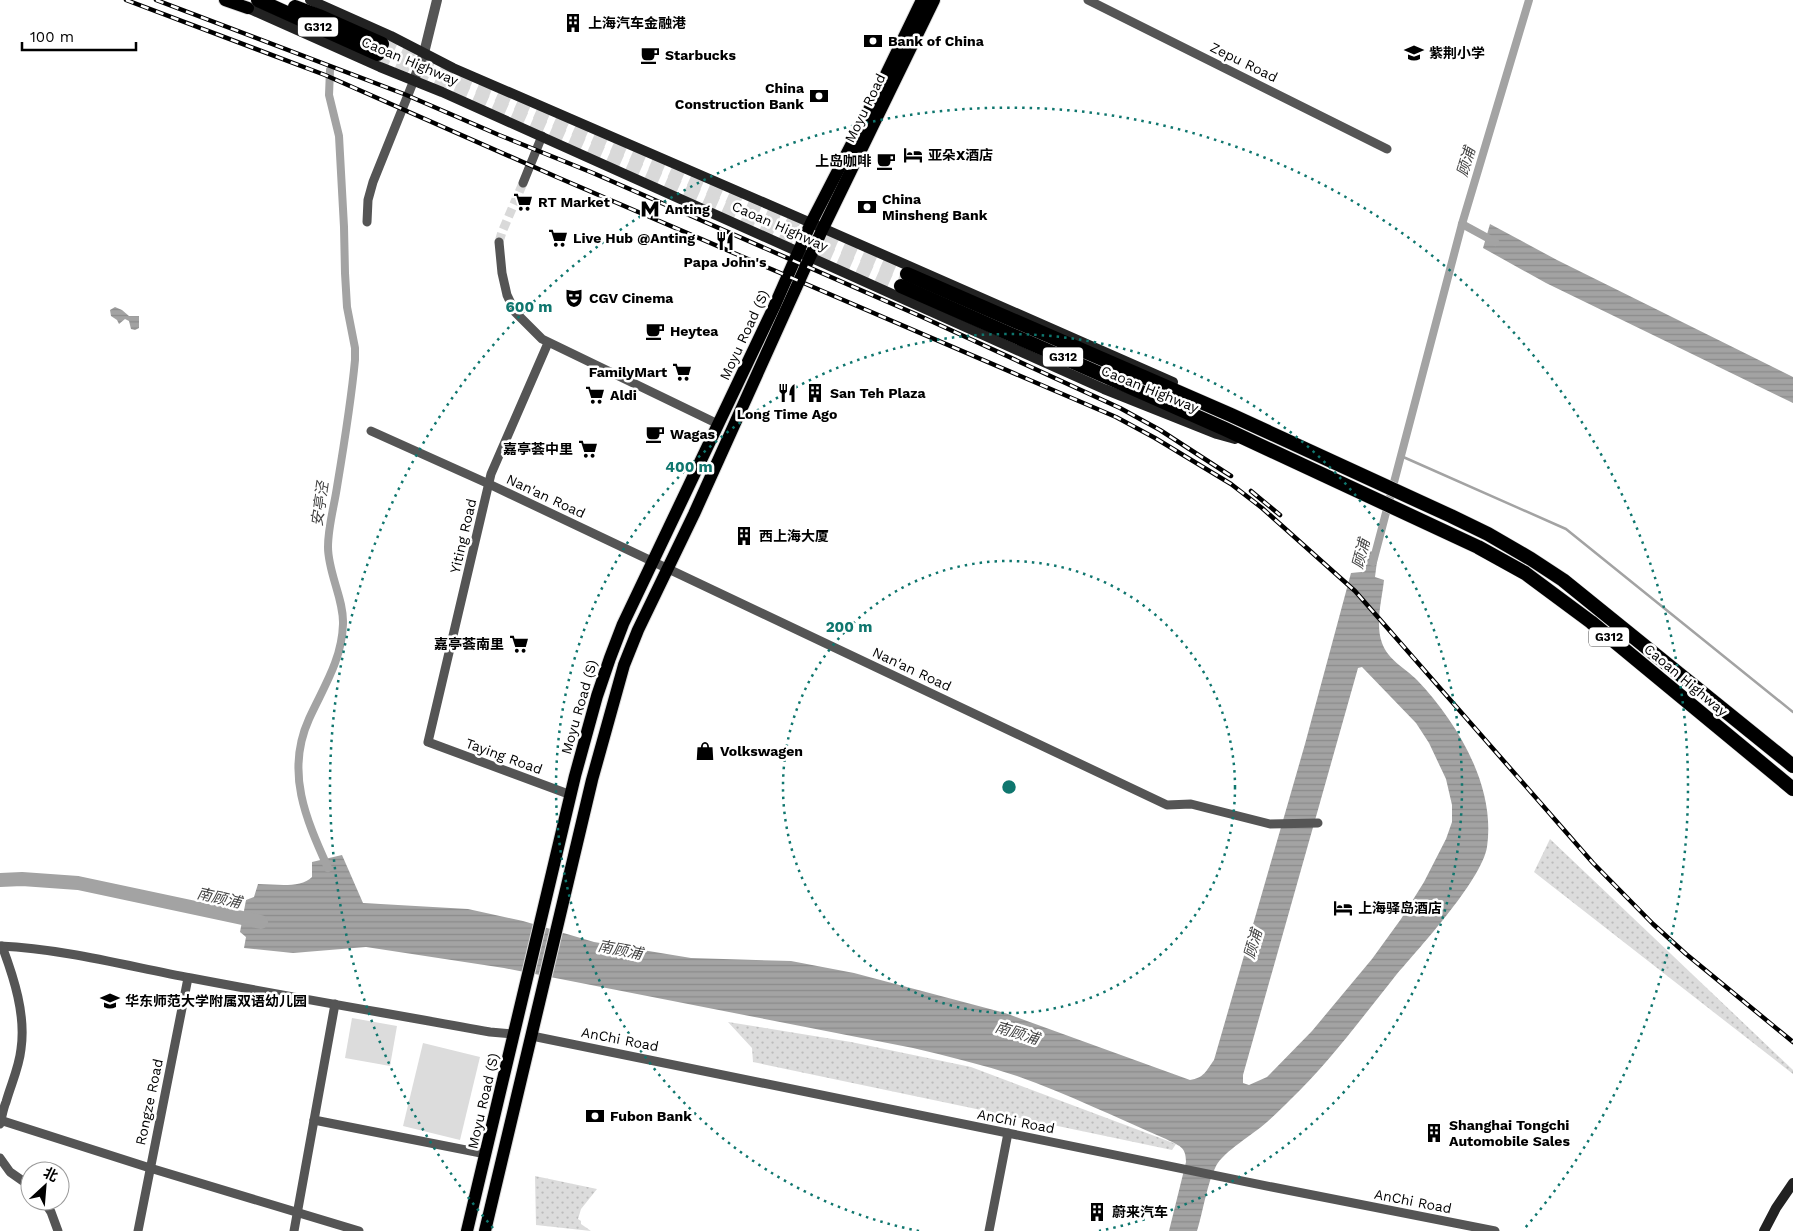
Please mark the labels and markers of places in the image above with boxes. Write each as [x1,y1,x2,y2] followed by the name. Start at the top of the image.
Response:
[562,12,584,34] building icon: 上海汽车金融港
[588,15,686,31] place label: 上海汽车金融港
[862,30,884,52] bank icon: Bank of China
[888,33,985,49] place label: Bank of China
[1403,42,1425,64] school or university icon: 紫荆小学
[639,44,661,66] cafe icon: Starbucks
[1429,45,1485,61] place label: 紫荆小学
[665,47,736,63] place label: Starbucks
[675,80,805,112] place label: China Construction Bank
[808,85,830,107] bank icon: China Construction Bank
[902,144,924,166] hotel icon: 亚朵X酒店
[928,147,993,163] place label: 亚朵X酒店
[875,150,897,172] cafe icon: 上岛咖啡
[815,153,872,169] place label: 上岛咖啡
[512,191,534,213] supermarket icon: RT Market
[882,191,988,223] place label: China Minsheng Bank
[538,194,610,210] place label: RT Market
[856,196,878,218] bank icon: China Minsheng Bank
[639,198,661,220] metro station icon: Anting
[665,201,710,217] place label: Anting
[547,227,569,249] supermarket icon: Live Hub @Anting
[573,230,695,246] place label: Live Hub @Anting
[714,230,736,252] restaurant icon: Papa John's
[683,254,767,270] place label: Papa John's
[563,287,585,309] theatre icon: CGV Cinema
[589,290,674,306] place label: CGV Cinema
[644,320,666,342] cafe icon: Heytea
[670,323,719,339] place label: Heytea
[671,361,693,383] supermarket icon: FamilyMart
[589,364,667,380] place label: FamilyMart
[776,382,798,404] restaurant icon: Long Time Ago
[804,382,826,404] building icon: San Teh Plaza
[584,384,606,406] supermarket icon: Aldi
[830,385,927,401] place label: San Teh Plaza
[610,387,637,403] place label: Aldi
[737,406,837,422] place label: Long Time Ago
[644,423,666,445] cafe icon: Wagas
[670,426,716,442] place label: Wagas
[577,438,599,460] supermarket icon: 嘉亭荟中里
[503,441,573,457] place label: 嘉亭荟中里
[733,525,755,547] building icon: 西上海大厦
[759,528,829,544] place label: 西上海大厦
[508,633,530,655] supermarket icon: 嘉亭荟南里
[434,636,504,652] place label: 嘉亭荟南里
[694,740,716,762] shop icon: Volkswagen
[720,743,803,759] place label: Volkswagen
[1000,778,1018,796] centre of rings
[1332,897,1354,919] hotel icon: 上海驿岛酒店
[1358,900,1442,916] place label: 上海驿岛酒店
[99,990,121,1012] school or university icon: 华东师范大学附属双语幼儿园
[125,993,307,1009] place label: 华东师范大学附属双语幼儿园
[584,1105,606,1127] bank icon: Fubon Bank
[610,1108,692,1124] place label: Fubon Bank
[1449,1117,1570,1149] place label: Shanghai Tongchi Automobile Sales
[1423,1122,1445,1144] building icon: Shanghai Tongchi Automobile Sales
[1086,1201,1108,1223] building icon: 蔚来汽车
[1112,1204,1168,1220] place label: 蔚来汽车

